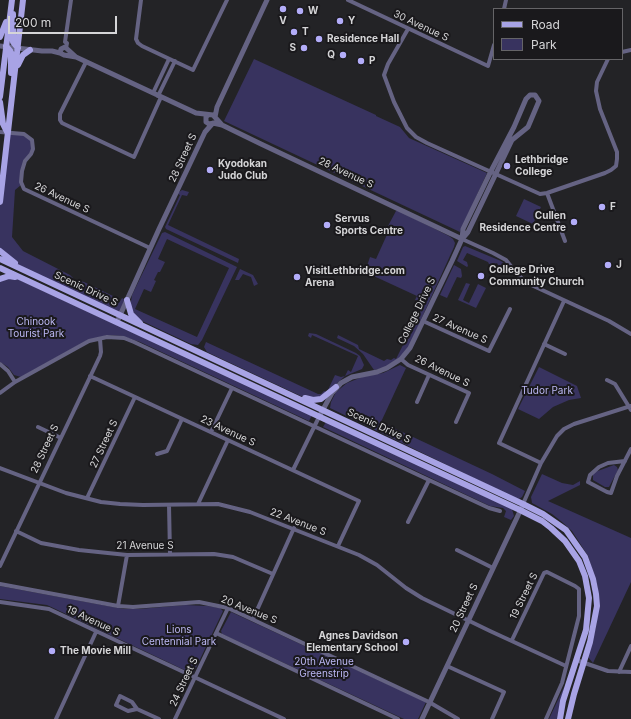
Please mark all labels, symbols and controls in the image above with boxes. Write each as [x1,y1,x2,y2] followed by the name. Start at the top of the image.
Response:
[278,4,288,14] marker: V
[308,5,318,17] place label: W
[295,6,305,16] marker: W
[10,8,119,34] scale bar
[391,8,451,44] street label: 30 Avenue S
[493,8,623,60] legend
[15,15,51,30] text: 200 m
[279,15,287,27] place label: V
[348,15,355,27] place label: Y
[335,16,345,26] marker: Y
[531,17,560,32] text: Road
[302,26,309,38] place label: T
[289,27,299,37] marker: T
[327,33,399,45] place label: Residence Hall
[314,34,324,44] marker: Residence Hall
[531,37,557,52] text: Park
[289,42,296,54] place label: S
[299,43,309,53] marker: S
[327,49,335,61] place label: Q
[338,50,348,60] marker: Q
[369,55,375,67] place label: P
[356,56,366,66] marker: P
[166,132,200,184] street label: 28 Street S
[515,154,568,178] place label: Lethbridge College
[317,155,375,191] street label: 28 Avenue S
[218,158,268,182] place label: Kyodokan Judo Club
[502,161,512,171] marker: Lethbridge College
[205,165,215,175] marker: Kyodokan Judo Club
[33,180,91,216] street label: 26 Avenue S
[610,201,616,213] place label: F
[597,202,607,212] marker: F
[480,210,566,234] place label: Cullen Residence Centre
[335,213,403,236] place label: Servus Sports Centre
[569,217,579,227] marker: Cullen Residence Centre
[322,220,332,230] marker: Servus Sports Centre
[616,259,622,271] place label: J
[603,260,613,270] marker: J
[489,264,584,288] place label: College Drive Community Church
[305,265,405,288] place label: VisitLethbridge.com Arena
[52,269,120,309] street label: Scenic Drive S
[476,271,486,281] marker: College Drive Community Church
[292,272,302,282] marker: VisitLethbridge.com Arena
[396,276,438,346] street label: College Drive S
[431,312,489,346] street label: 27 Avenue S
[8,316,64,340] park label: Chinook Tourist Park
[413,353,471,389] street label: 26 Avenue S
[521,385,573,397] park label: Tudor Park
[345,406,413,446] street label: Scenic Drive S
[199,413,257,449] street label: 23 Avenue S
[88,418,120,470] street label: 27 Street S
[28,423,62,475] street label: 28 Street S
[268,506,328,538] street label: 22 Avenue S
[116,540,174,552] street label: 21 Avenue S
[508,571,540,621] street label: 19 Street S
[447,582,481,634] street label: 20 Street S
[219,593,279,627] street label: 20 Avenue S
[64,603,122,639] street label: 19 Avenue S
[142,624,216,648] park label: Lions Centennial Park
[306,630,398,654] place label: Agnes Davidson Elementary School
[401,637,411,647] marker: Agnes Davidson Elementary School
[60,645,131,657] place label: The Movie Mill
[47,646,57,656] marker: The Movie Mill
[167,656,201,708] street label: 24 Street S
[294,656,354,680] park label: 20th Avenue Greenstrip

